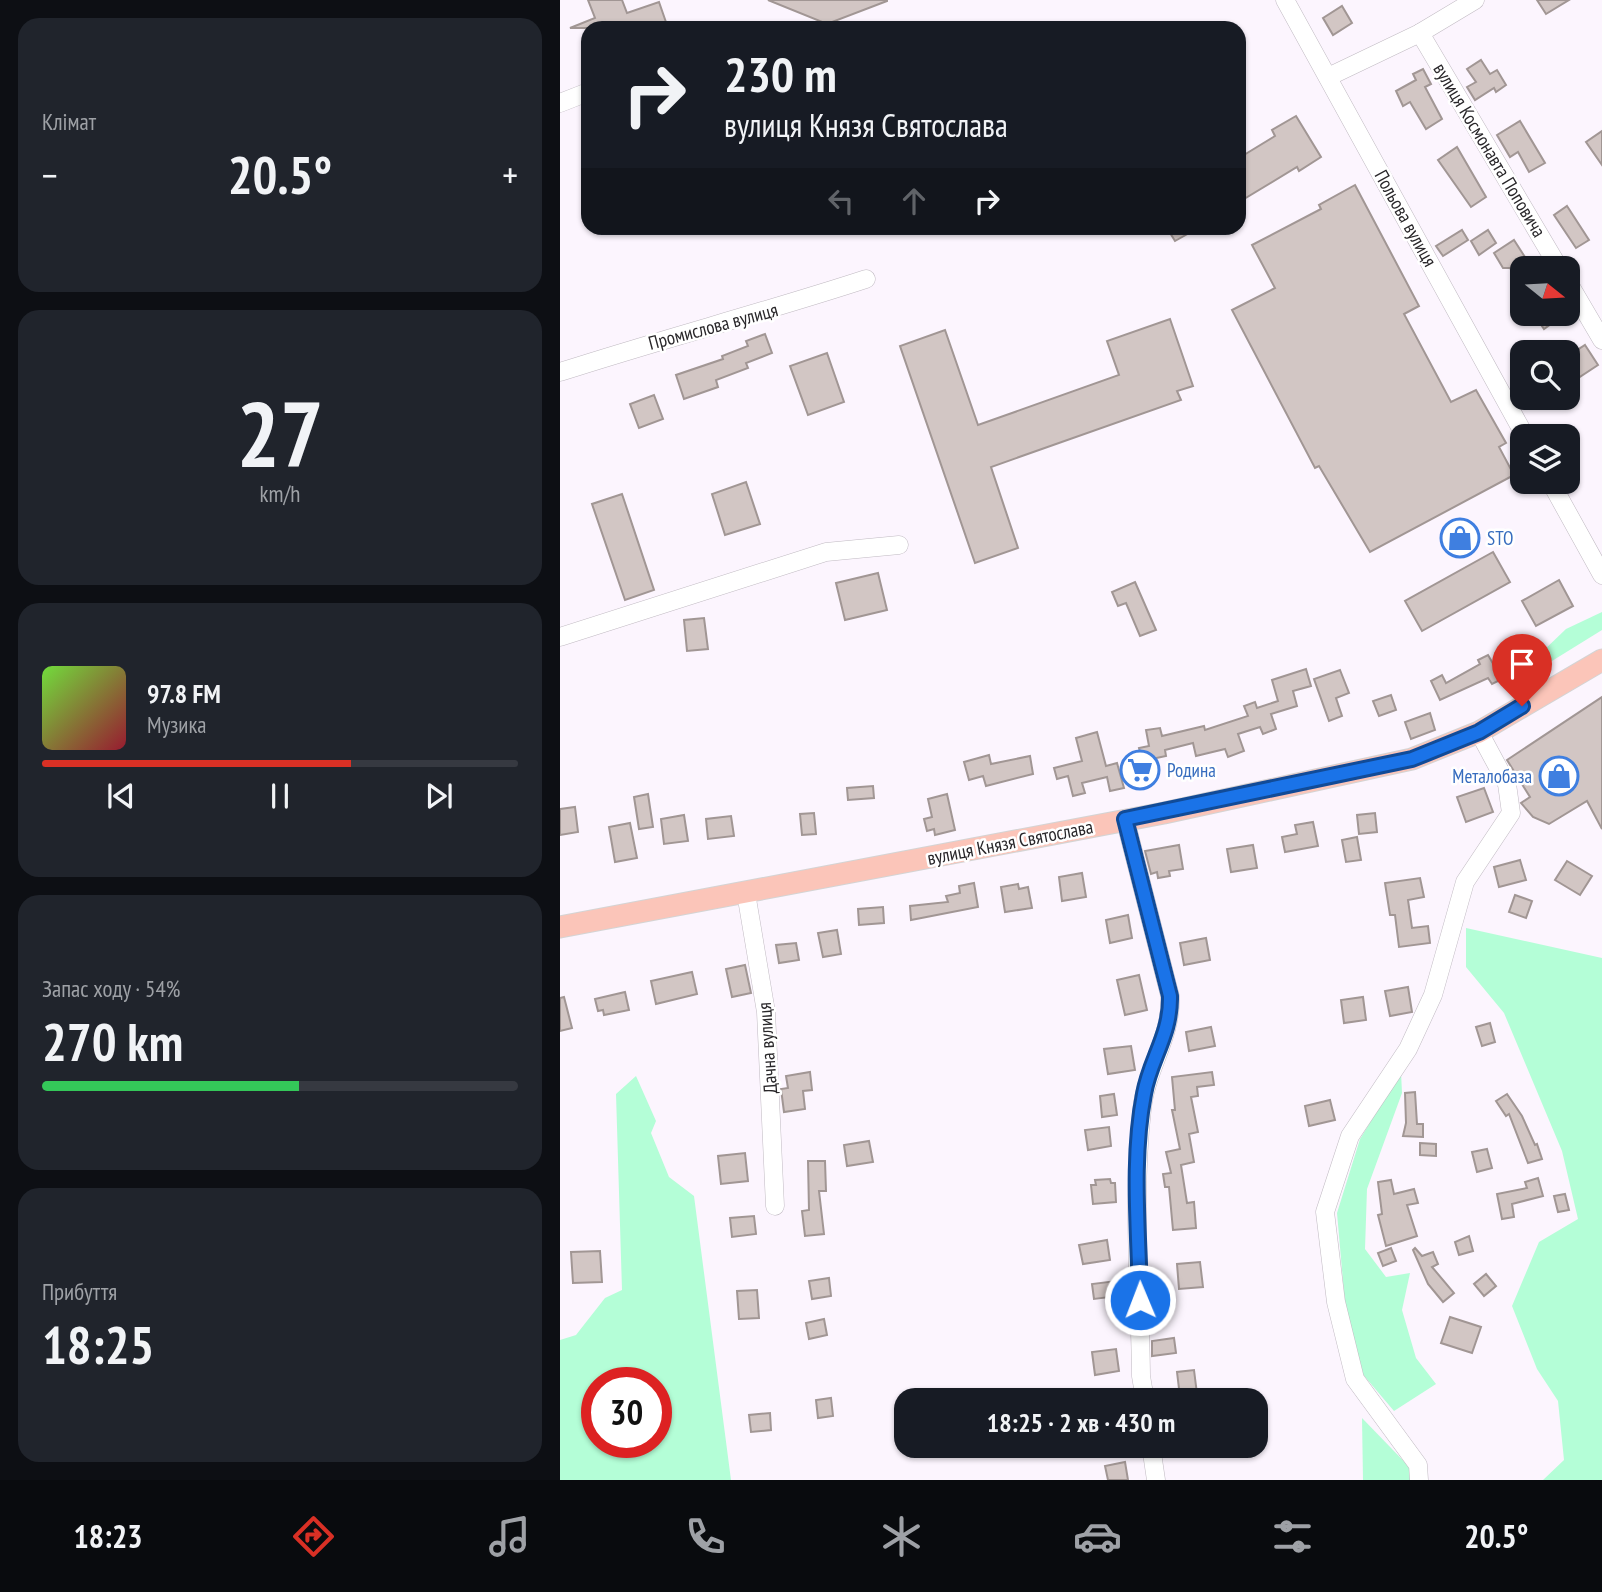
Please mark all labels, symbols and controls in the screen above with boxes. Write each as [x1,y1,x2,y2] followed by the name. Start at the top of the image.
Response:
[724,42,837,106] text: 230 m
[609,49,700,140] icon: right
[1428,59,1552,241] street label: вулиця Космонавта Поповича
[724,104,1008,146] text: вулиця Князя Святослава
[42,107,96,136] text: Клімат
[228,141,332,208] text: 20.5°
[42,150,58,199] text: −
[502,150,518,199] text: +
[1370,165,1442,271] street label: Польова вулиця
[822,182,860,220] icon: left
[895,182,933,220] icon: ahead
[968,182,1006,220] icon: right
[1510,256,1580,326] north arrow
[1510,256,1580,494] map controls
[646,297,780,355] street label: Промислова вулиця
[1510,340,1580,410] button: search
[237,374,324,492] text: 27
[1510,424,1580,494] button: layers
[260,479,300,508] text: km/h
[1439,517,1481,559] shop icon: STO
[1487,526,1513,550] place label: STO
[1492,634,1552,706] pin
[1503,645,1541,683] icon: arrive
[147,677,221,710] text: 97.8 FM
[147,710,207,739] text: Музика
[1119,749,1161,791] supermarket icon: Родина
[1538,755,1580,797] shop icon: Металобаза
[1167,758,1216,782] place label: Родина
[1452,764,1532,788] place label: Металобаза
[102,777,140,815] icon: previous
[261,777,299,815] icon: pause
[420,777,458,815] icon: next
[925,814,1095,870] street label: вулиця Князя Святослава
[42,974,180,1003] text: Запас ходу · 54%
[752,1001,782,1095] street label: Дачна вулиця
[42,1008,183,1075] text: 270 km
[1103,1263,1177,1337] position arrow
[42,1277,117,1306] text: Прибуття
[42,1311,154,1378] text: 18:25
[581,1367,672,1458] speed limit sign: 30
[987,1406,1175,1439] text: 18:25 · 2 хв · 430 m
[289,1512,338,1561] icon: directions
[485,1512,534,1561] icon: music
[681,1512,730,1561] icon: phone
[877,1512,926,1561] icon: climate
[1073,1512,1122,1561] icon: car
[1268,1512,1317,1561] icon: filters
[73,1515,143,1557] text: 18:23
[1464,1515,1529,1557] text: 20.5°

